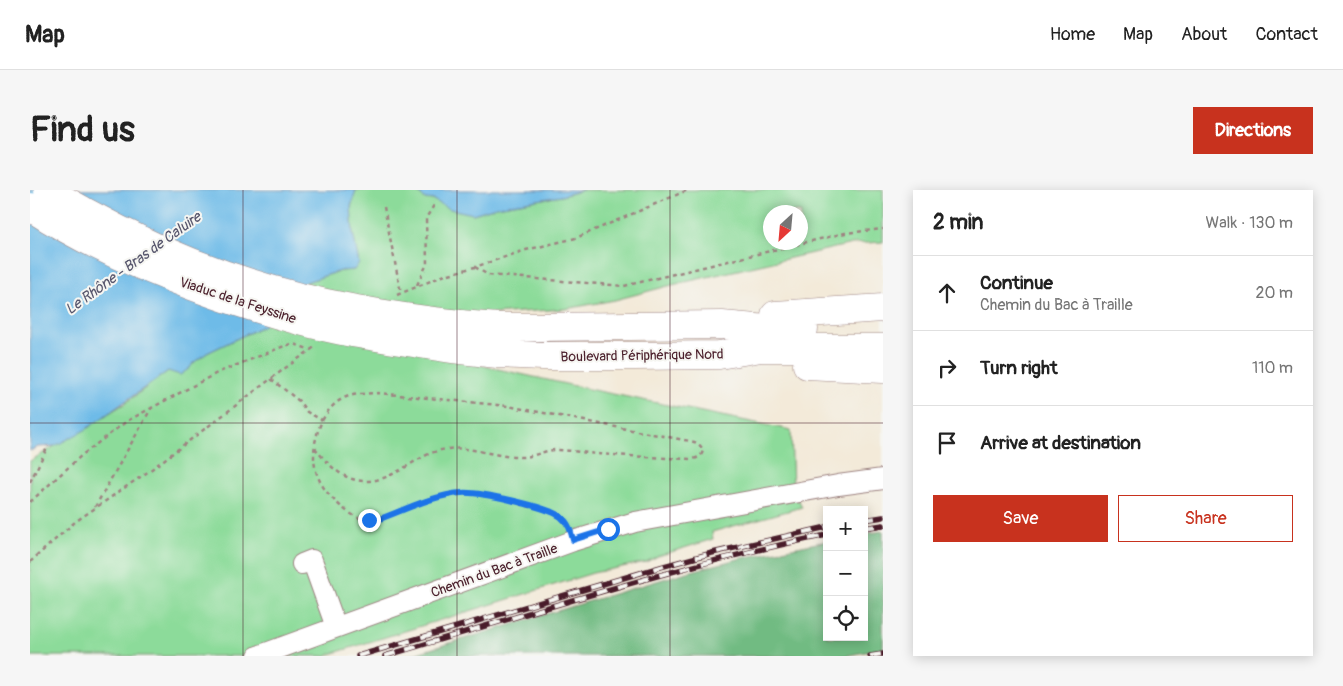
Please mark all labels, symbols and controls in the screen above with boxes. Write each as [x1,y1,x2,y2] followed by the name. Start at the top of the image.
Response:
[25,20,65,49] text: Map
[1050,23,1095,46] text: Home
[1123,23,1153,46] text: Map
[1181,23,1227,46] text: About
[1255,23,1318,46] text: Contact
[1193,107,1313,154] button: Directions
[30,108,135,152] text: Find us
[763,205,808,250] north arrow
[62,207,206,319] water label: Le Rhône - Bras de Caluire
[933,209,983,236] text: 2 min
[1206,213,1293,233] text: Walk · 130 m
[980,271,1053,295] text: Continue
[177,274,299,327] street label: Viaduc de la Feyssine
[933,279,961,307] icon: ahead
[1255,283,1293,303] text: 20 m
[980,295,1133,315] text: Chemin du Bac à Traille
[560,346,724,365] street label: Boulevard Périphérique Nord
[933,354,961,382] icon: right
[980,356,1058,380] text: Turn right
[1252,358,1293,378] text: 110 m
[933,429,961,457] icon: arrive
[980,431,1141,455] text: Arrive at destination
[933,495,1108,542] button: Save
[1118,495,1293,542] button: Share
[823,506,868,641] map controls
[823,506,868,551] button: +
[358,509,381,532] route end
[597,518,620,541] route start
[428,540,560,601] street label: Chemin du Bac à Traille
[823,551,868,596] button: −
[823,596,868,641] button: locate

